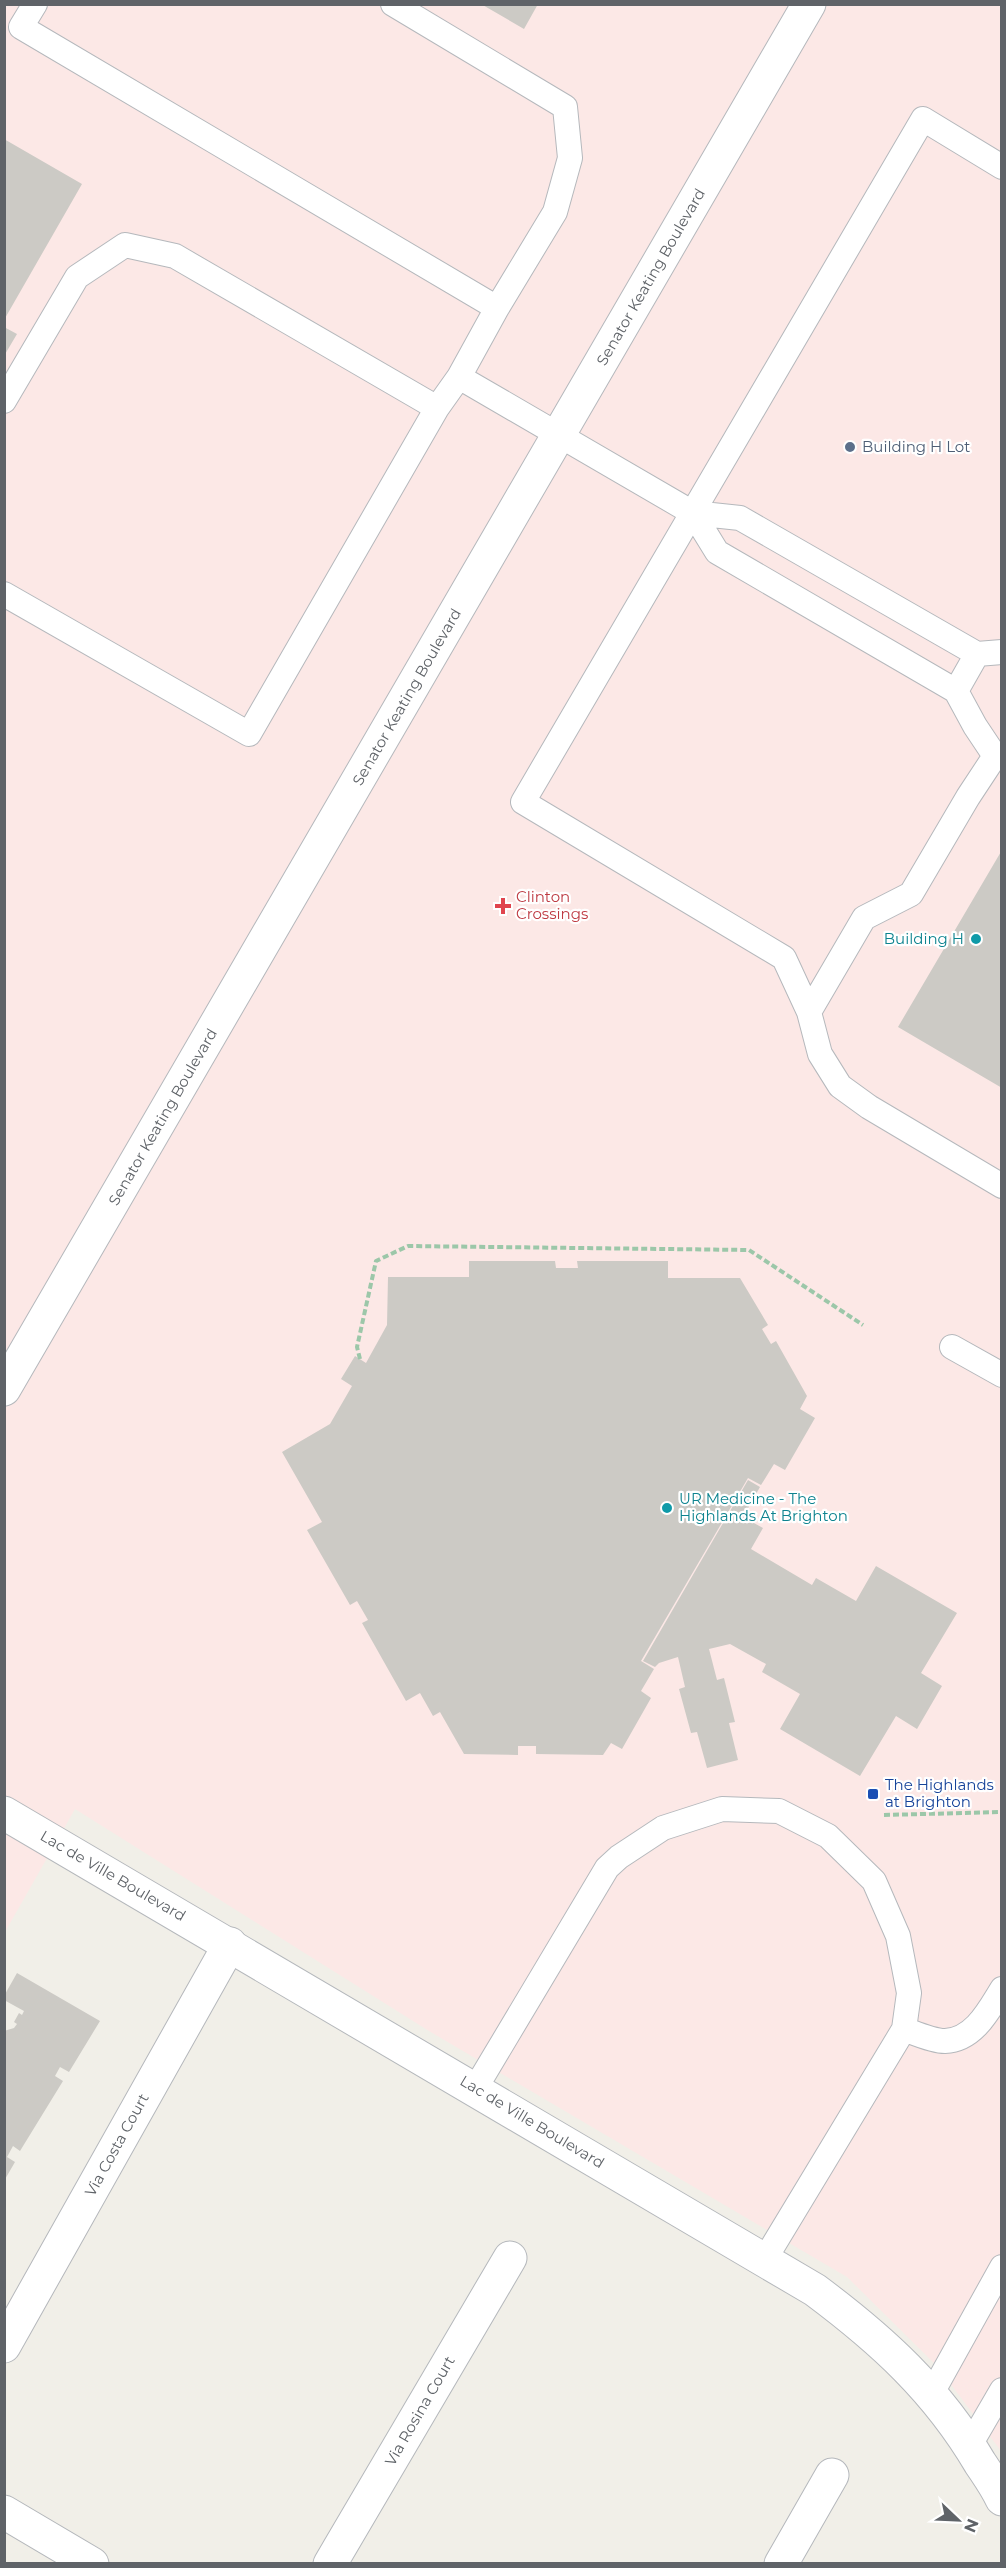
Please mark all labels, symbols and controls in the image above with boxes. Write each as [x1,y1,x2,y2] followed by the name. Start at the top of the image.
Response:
[592,185,709,369] street label: Senator Keating Boulevard
[862,437,970,456] place label: Building H Lot
[843,440,857,454] marker: Building H Lot
[348,605,465,789] street label: Senator Keating Boulevard
[516,887,588,923] place label: Clinton Crossings
[494,897,512,915] marker: Clinton Crossings
[884,929,964,948] place label: Building H
[969,932,983,946] marker: Building H
[104,1025,221,1209] street label: Senator Keating Boulevard
[679,1489,848,1525] place label: UR Medicine - The Highlands At Brighton
[660,1501,674,1515] marker: UR Medicine - The Highlands At Brighton
[885,1775,994,1811] place label: The Highlands at Brighton
[866,1787,880,1801] marker: The Highlands at Brighton
[37,1826,189,1925] street label: Lac de Ville Boulevard
[457,2071,608,2172] street label: Lac de Ville Boulevard
[80,2090,153,2200] street label: Via Costa Court
[380,2352,459,2469] street label: Via Rosina Court
[928,2490,988,2550] north arrow
[960,2516,983,2535] text: N

